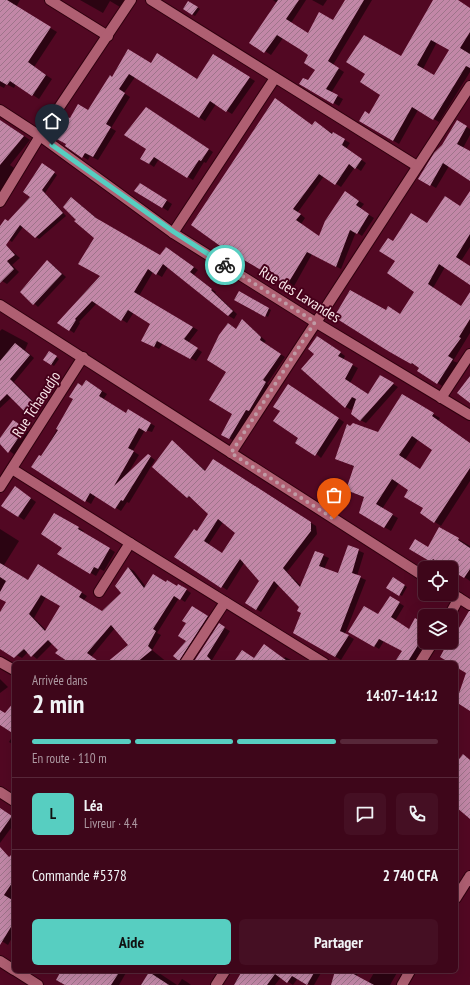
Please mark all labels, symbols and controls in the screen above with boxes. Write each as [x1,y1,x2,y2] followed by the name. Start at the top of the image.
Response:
[35,104,69,145] pin
[41,110,63,132] icon: home
[205,245,245,285] courier
[214,254,236,276] icon: bike
[256,262,344,326] street label: Rue des Lavandes
[8,367,64,441] street label: Rue Tchaoudjo
[317,478,351,519] pin
[323,484,345,506] icon: bag
[418,561,458,649] map controls
[418,561,458,601] button: locate
[418,609,458,649] button: layers
[32,672,87,689] text: Arrivée dans
[366,686,438,705] text: 14:07–14:12
[32,687,85,720] text: 2 min
[32,750,107,767] text: En route · 110 m
[344,793,386,835] button: chat
[396,793,438,835] button: phone
[84,796,103,815] text: Léa
[50,804,56,823] text: L
[84,815,138,832] text: Livreur · 4.4
[32,866,127,885] text: Commande #5378
[383,866,438,885] text: 2 740 CFA
[32,919,231,965] button: Aide
[239,919,438,965] button: Partager

